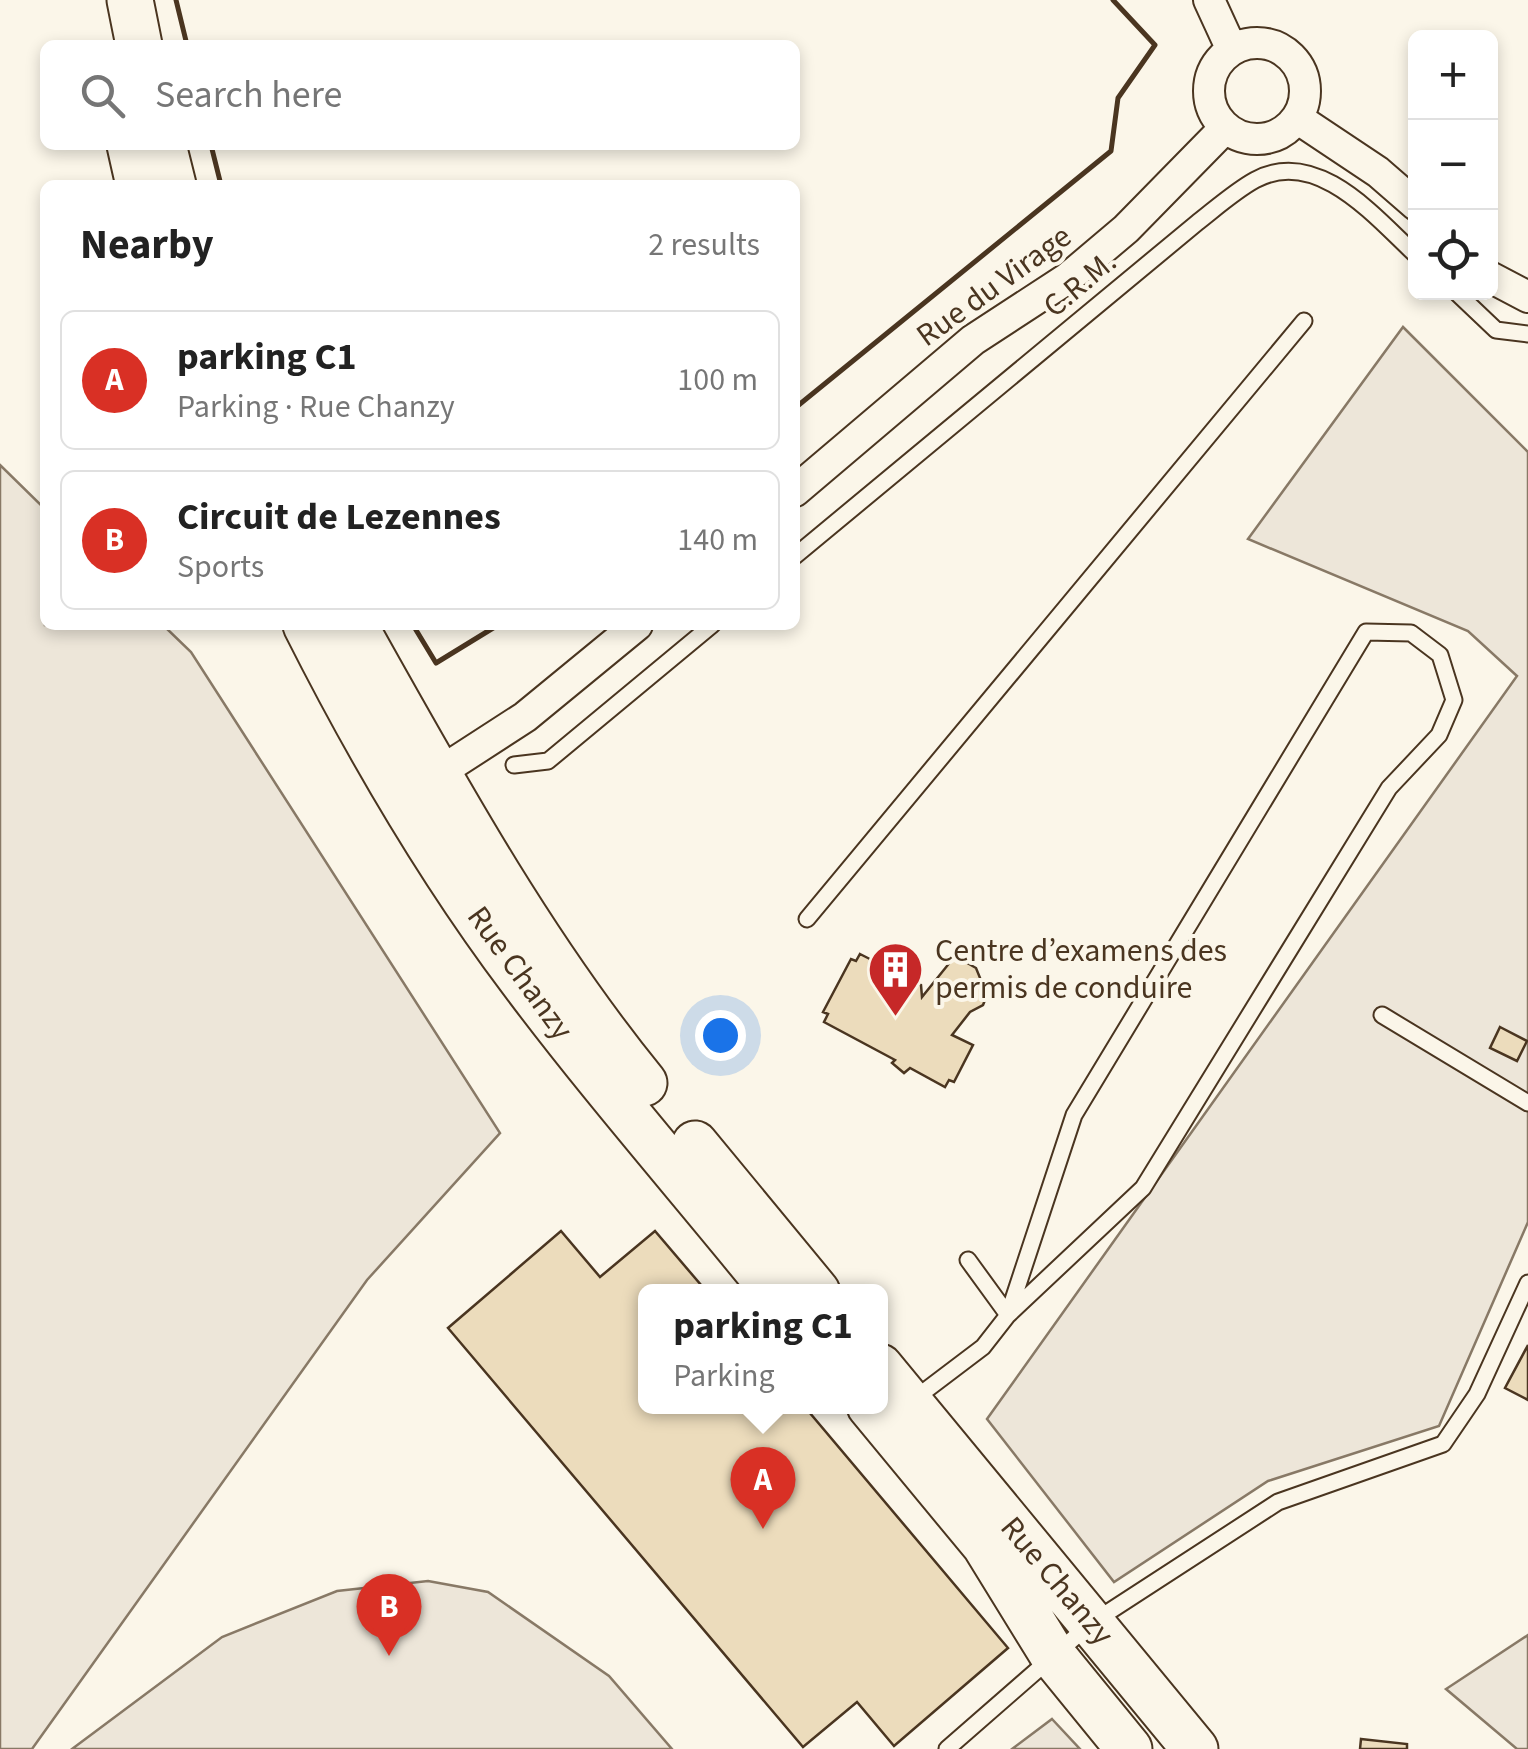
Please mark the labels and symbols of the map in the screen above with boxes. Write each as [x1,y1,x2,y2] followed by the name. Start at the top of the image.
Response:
[907,214,1081,358] street label: Rue du Virage
[1033,239,1127,329] street label: C.R.M.
[456,897,584,1050] street label: Rue Chanzy
[935,928,1227,1011] place label: Centre d’examens des permis de conduire
[866,939,926,1018] building icon: Centre d’examens des permis de conduire
[695,1010,746,1061] your location
[730,1446,796,1529] pin: A
[989,1507,1125,1655] street label: Rue Chanzy
[356,1574,422,1656] pin: B

